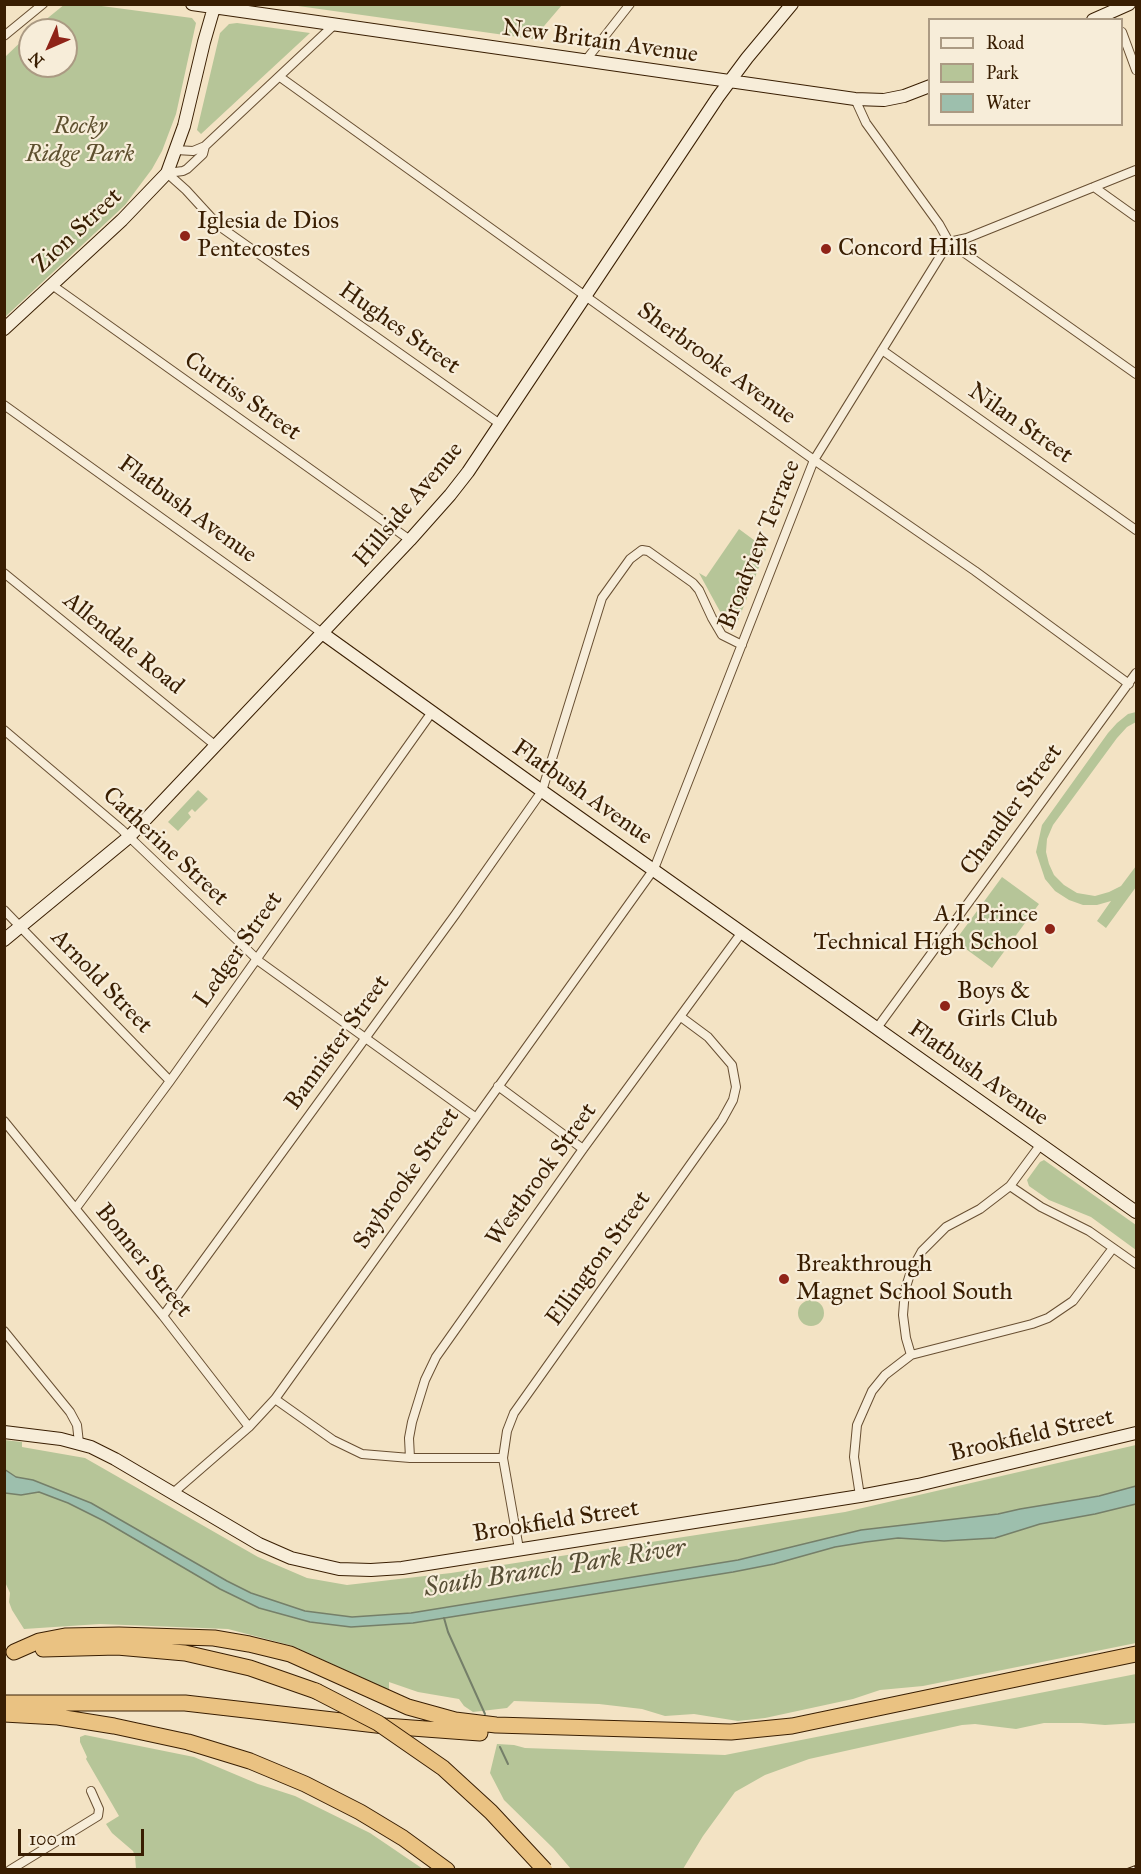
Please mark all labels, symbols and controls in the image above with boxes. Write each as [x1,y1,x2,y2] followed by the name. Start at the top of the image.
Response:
[500,14,700,70] street label: New Britain Avenue
[18,18,78,78] north arrow
[928,18,1123,126] legend
[986,32,1024,54] text: Road
[25,48,48,71] text: N
[986,62,1019,84] text: Park
[986,92,1030,114] text: Water
[26,113,134,169] park label: Rocky Ridge Park
[27,182,129,280] street label: Zion Street
[197,208,339,264] place label: Iglesia de Dios Pentecostes
[178,229,192,243] marker: Iglesia de Dios Pentecostes
[838,235,977,263] place label: Concord Hills
[819,242,833,256] marker: Concord Hills
[333,277,465,381] street label: Hughes Street
[631,297,801,431] street label: Sherbrooke Avenue
[178,346,306,448] street label: Curtiss Street
[962,377,1078,471] street label: Nilan Street
[348,436,470,574] street label: Hillside Avenue
[112,450,262,570] street label: Flatbush Avenue
[713,456,807,634] street label: Broadview Terrace
[57,587,189,701] street label: Allendale Road
[506,734,658,852] street label: Flatbush Avenue
[955,739,1069,881] street label: Chandler Street
[96,781,234,913] street label: Catherine Street
[189,887,289,1013] street label: Ledger Street
[813,901,1038,957] place label: A.I. Prince Technical High School
[1043,922,1057,936] marker: A.I. Prince Technical High School
[44,924,158,1040] street label: Arnold Street
[279,970,397,1116] street label: Bannister Street
[957,978,1058,1034] place label: Boys & Girls Club
[938,999,952,1013] marker: Boys & Girls Club
[902,1015,1054,1133] street label: Flatbush Avenue
[480,1098,604,1252] street label: Westbrook Street
[348,1103,466,1255] street label: Saybrooke Street
[540,1186,658,1332] street label: Ellington Street
[88,1198,198,1324] street label: Bonner Street
[796,1251,1013,1307] place label: Breakthrough Magnet School South
[777,1272,791,1286] marker: Breakthrough Magnet School South
[947,1403,1117,1469] street label: Brookfield Street
[471,1495,641,1549] street label: Brookfield Street
[422,1533,688,1605] water label: South Branch Park River
[21,1817,147,1855] scale bar
[29,1828,76,1850] text: 100 m

